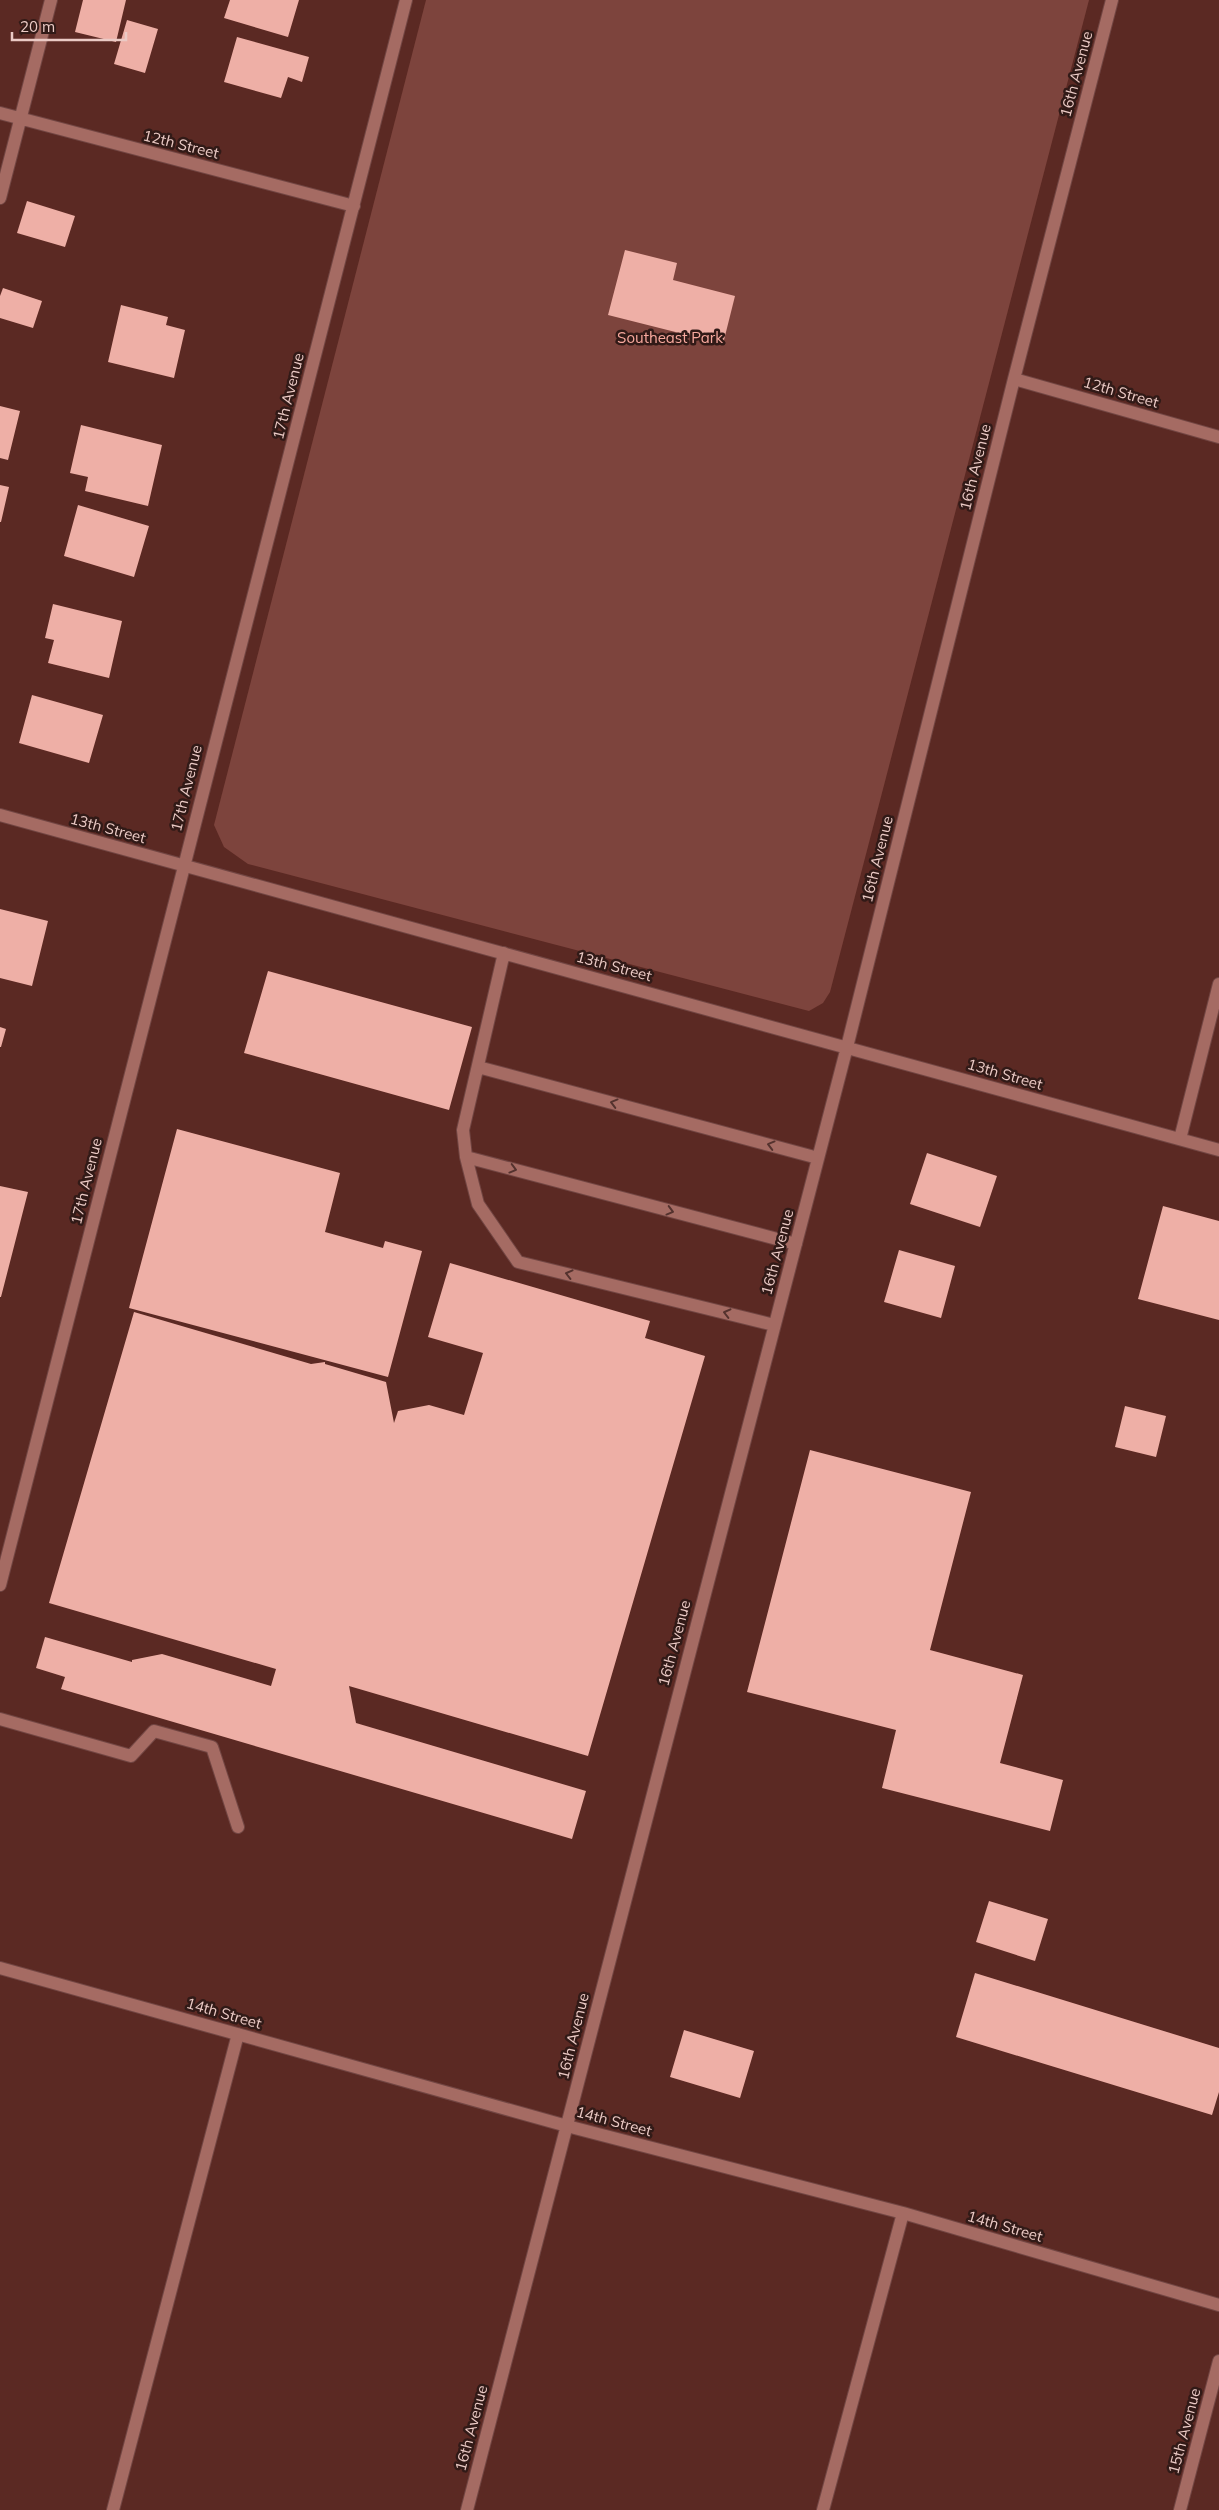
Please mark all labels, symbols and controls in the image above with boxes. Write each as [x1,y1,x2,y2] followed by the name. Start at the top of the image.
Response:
[12,10,126,42] scale bar
[20,17,55,36] text: 20 m
[1055,29,1097,119] street label: 16th Avenue
[141,125,221,163] street label: 12th Street
[617,328,723,347] park label: Southeast Park
[268,351,308,441] street label: 17th Avenue
[1081,372,1161,412] street label: 12th Street
[955,422,995,512] street label: 16th Avenue
[166,743,206,833] street label: 17th Avenue
[68,809,148,847] street label: 13th Street
[857,814,897,904] street label: 16th Avenue
[574,947,654,985] street label: 13th Street
[965,1054,1045,1094] street label: 13th Street
[610,1099,618,1109] one-way arrow
[66,1136,106,1226] street label: 17th Avenue
[767,1140,775,1151] one-way arrow
[509,1163,518,1174] one-way arrow
[666,1205,675,1216] one-way arrow
[756,1207,798,1297] street label: 16th Avenue
[564,1269,573,1280] one-way arrow
[722,1308,731,1319] one-way arrow
[653,1598,695,1688] street label: 16th Avenue
[553,1991,593,2081] street label: 16th Avenue
[184,1993,264,2033] street label: 14th Street
[574,2102,654,2140] street label: 14th Street
[965,2206,1045,2246] street label: 14th Street
[450,2383,492,2473] street label: 16th Avenue
[1163,2386,1205,2476] street label: 15th Avenue

